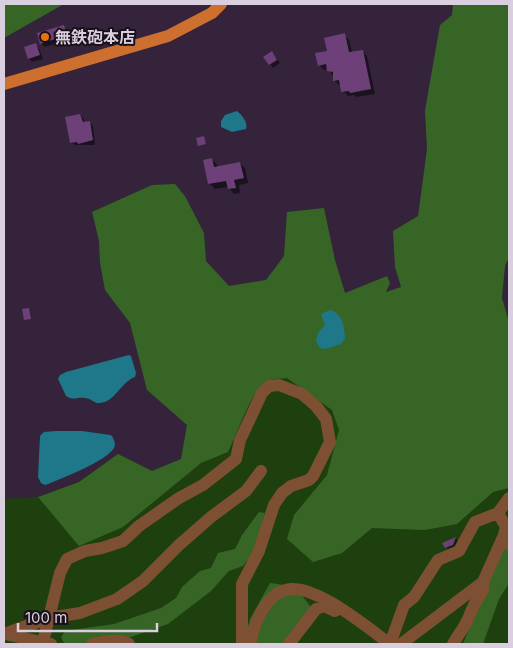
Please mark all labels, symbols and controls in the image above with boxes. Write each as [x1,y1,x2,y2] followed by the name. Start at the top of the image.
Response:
[55,27,135,47] place label: 無鉄砲本店
[39,31,51,43] marker: 無鉄砲本店
[18,600,156,632] scale bar
[25,608,67,627] text: 100 m

